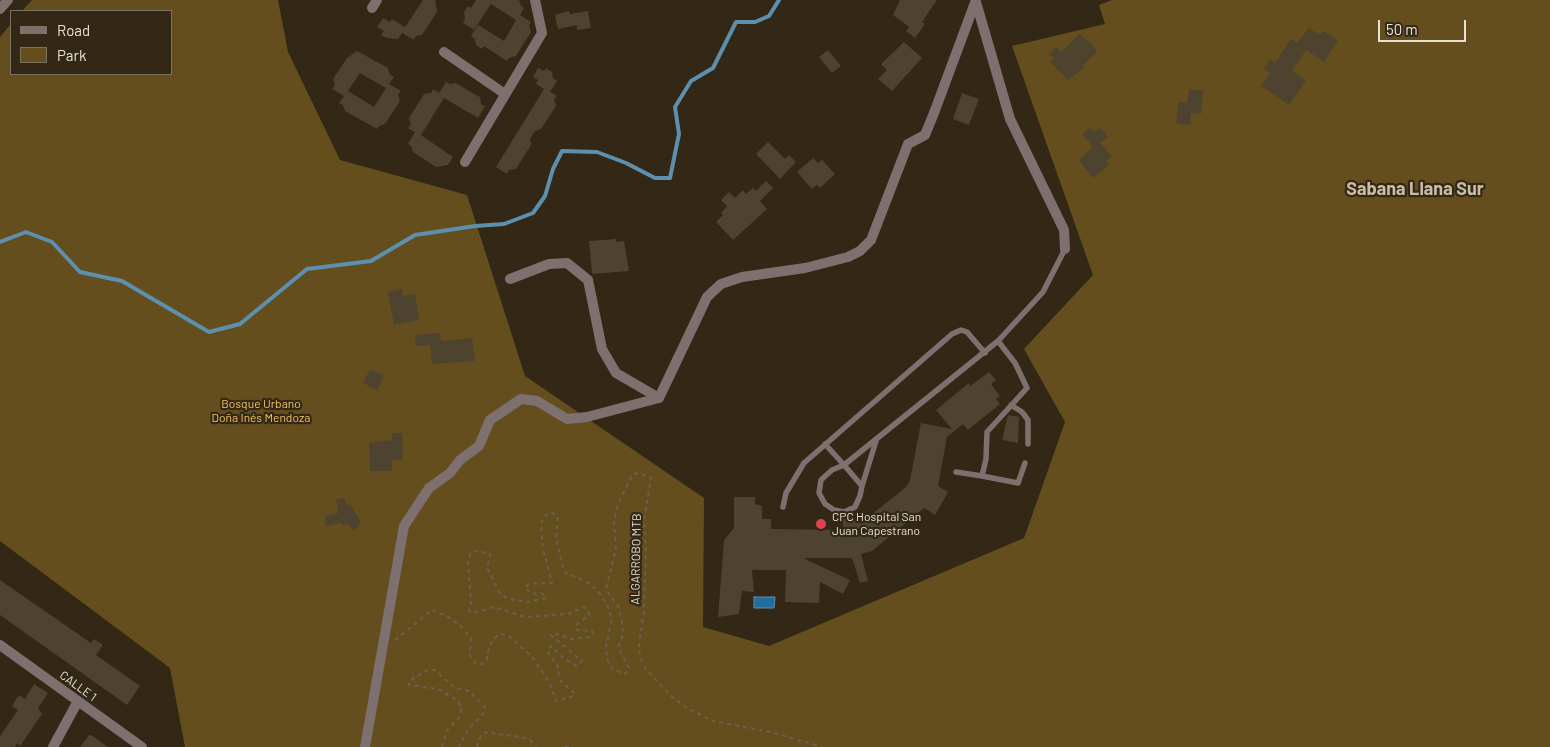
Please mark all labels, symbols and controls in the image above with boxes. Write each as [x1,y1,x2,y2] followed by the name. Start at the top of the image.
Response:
[10,10,172,75] legend
[1380,10,1468,42] scale bar
[1386,20,1418,38] text: 50 m
[57,21,90,39] text: Road
[57,46,86,64] text: Park
[1346,178,1484,200] district label: Sabana Llana Sur
[212,397,310,425] park label: Bosque Urbano Doña Inés Mendoza
[832,510,921,538] place label: CPC Hospital San Juan Capestrano
[628,513,644,605] street label: ALGARROBO MTB
[814,517,828,531] marker: CPC Hospital San Juan Capestrano
[57,668,99,704] street label: CALLE 1

